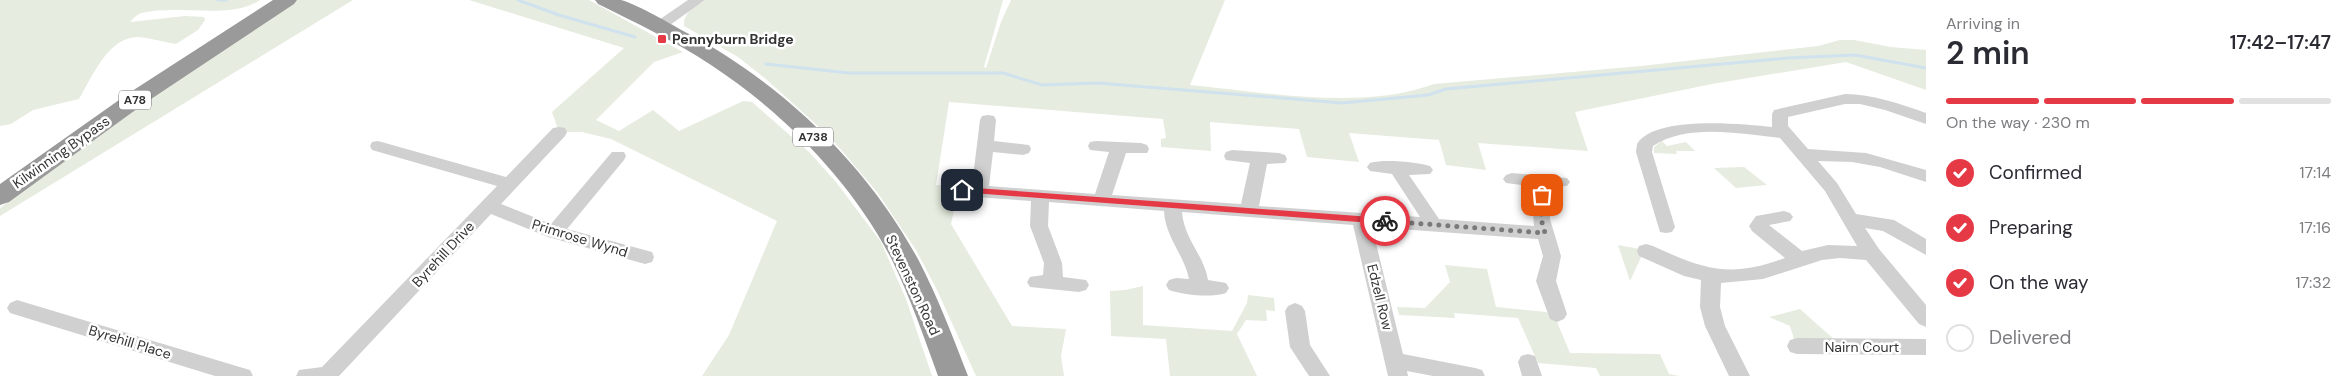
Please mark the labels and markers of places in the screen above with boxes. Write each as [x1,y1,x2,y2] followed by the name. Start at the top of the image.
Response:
[672,30,794,48] place label: Pennyburn Bridge
[656,33,668,45] marker: Pennyburn Bridge
[941,169,983,211] pin
[1521,174,1563,216] pin

